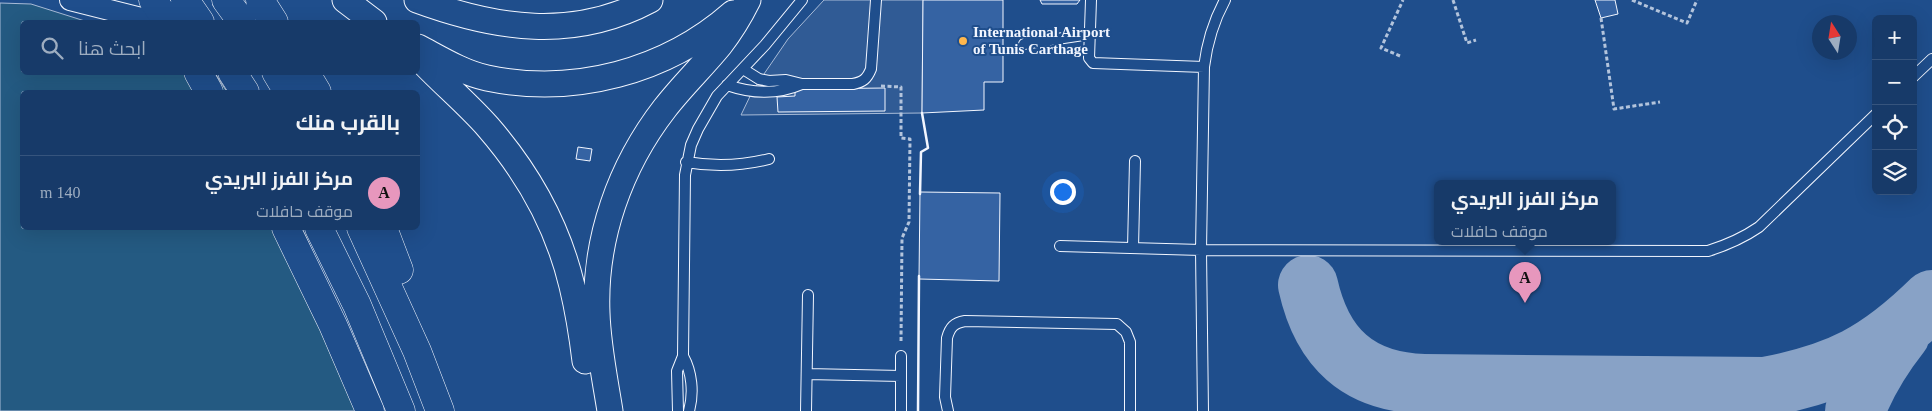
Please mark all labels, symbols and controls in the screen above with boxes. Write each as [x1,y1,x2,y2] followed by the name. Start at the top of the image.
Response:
[1812,15,1857,60] north arrow
[1872,15,1917,195] map controls
[1872,15,1917,60] button: +
[20,20,420,75] search box
[973,24,1110,57] place label: International Airport of Tunis Carthage
[38,34,66,62] icon: search
[957,35,969,47] marker: International Airport of Tunis Carthage
[78,38,146,59] text: ابحث هنا
[1872,60,1917,105] button: −
[1872,105,1917,150] button: locate
[296,111,400,135] text: بالقرب منك
[1872,150,1917,195] button: layers
[205,168,353,189] text: مركز الفرز البريدي
[1050,179,1076,205] your location
[1434,180,1616,245] popup
[40,184,80,201] text: 140 m
[378,184,390,201] text: A
[1451,188,1599,209] text: مركز الفرز البريدي
[256,203,353,220] text: موقف حافلات
[1451,223,1548,240] text: موقف حافلات
[1509,262,1541,303] pin: A

